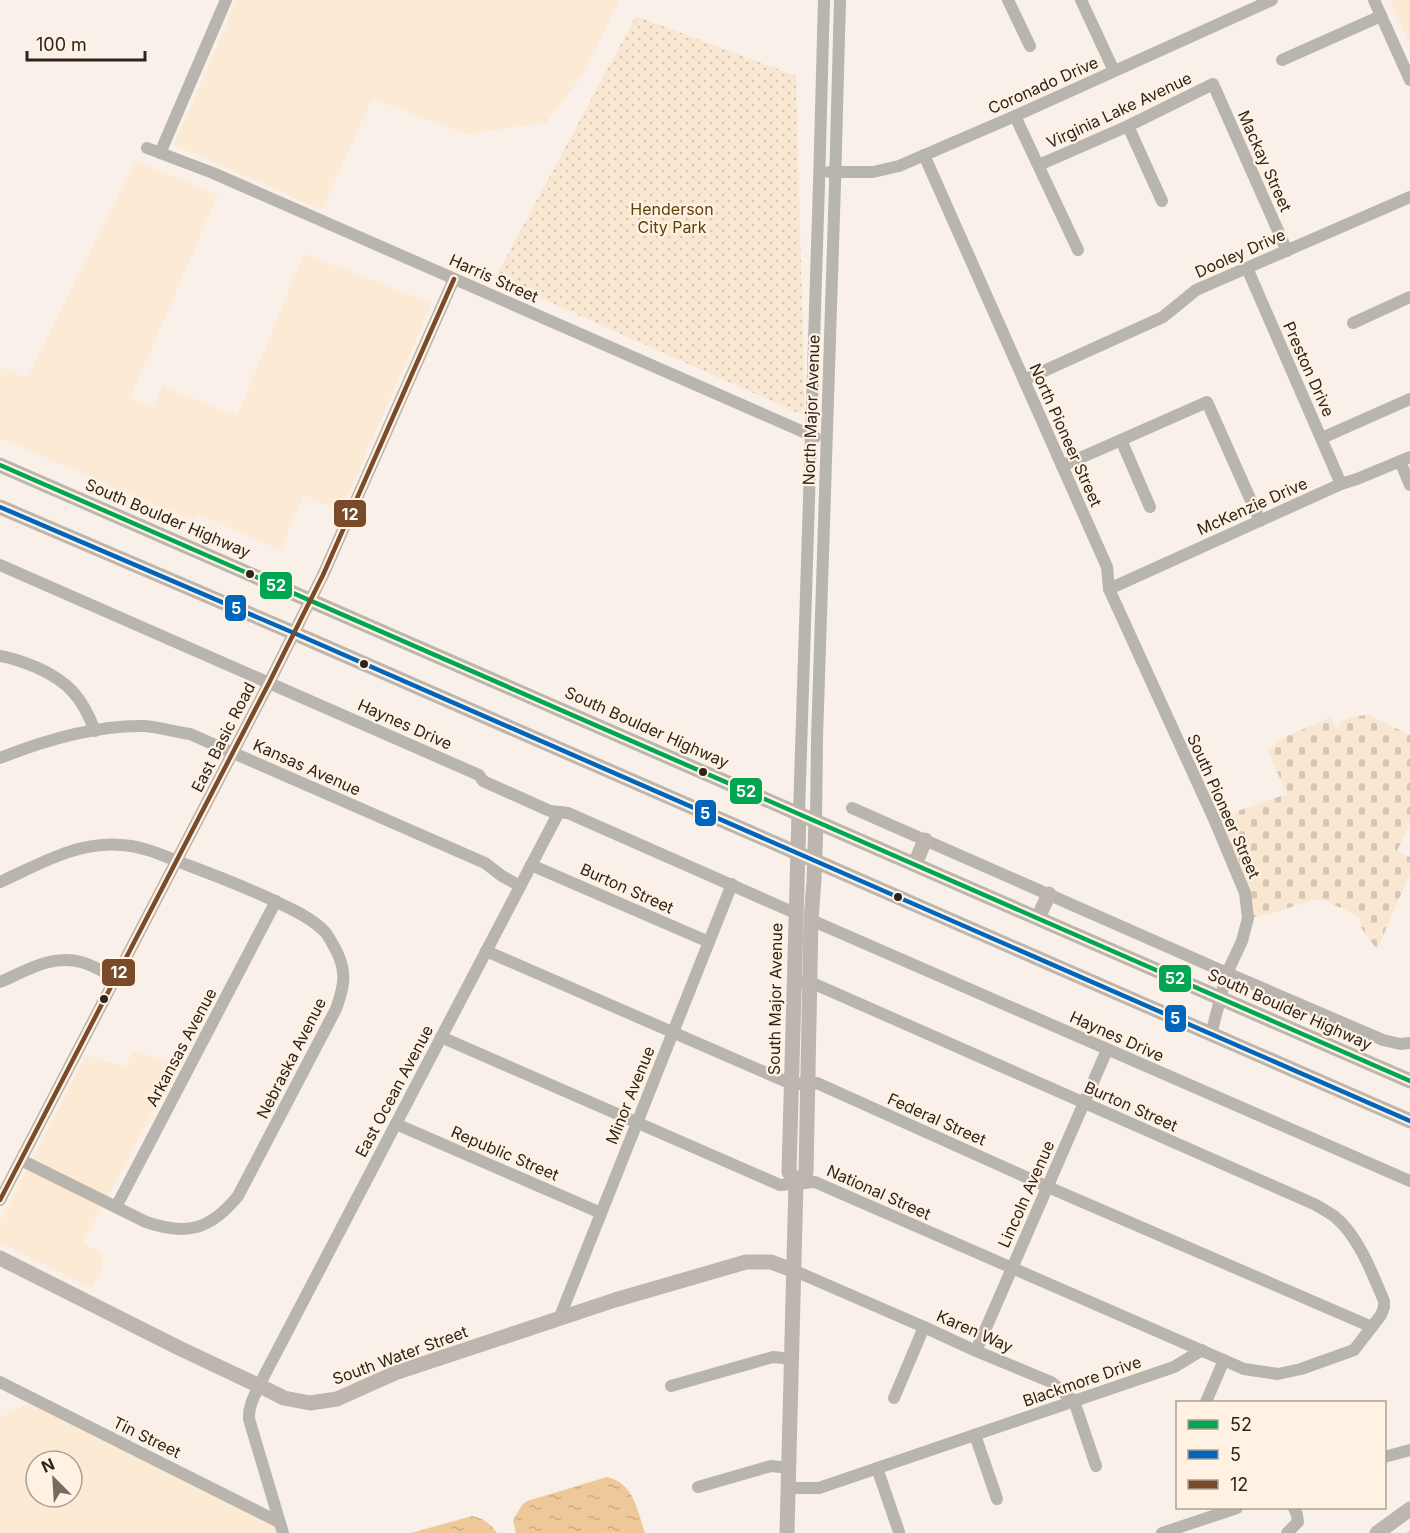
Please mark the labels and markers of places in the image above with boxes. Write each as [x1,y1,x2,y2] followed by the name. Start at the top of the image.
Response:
[244,568,256,580] unlabelled marker
[358,658,370,670] unlabelled marker
[697,766,709,778] unlabelled marker
[892,891,904,903] unlabelled marker
[98,993,110,1005] unlabelled marker

